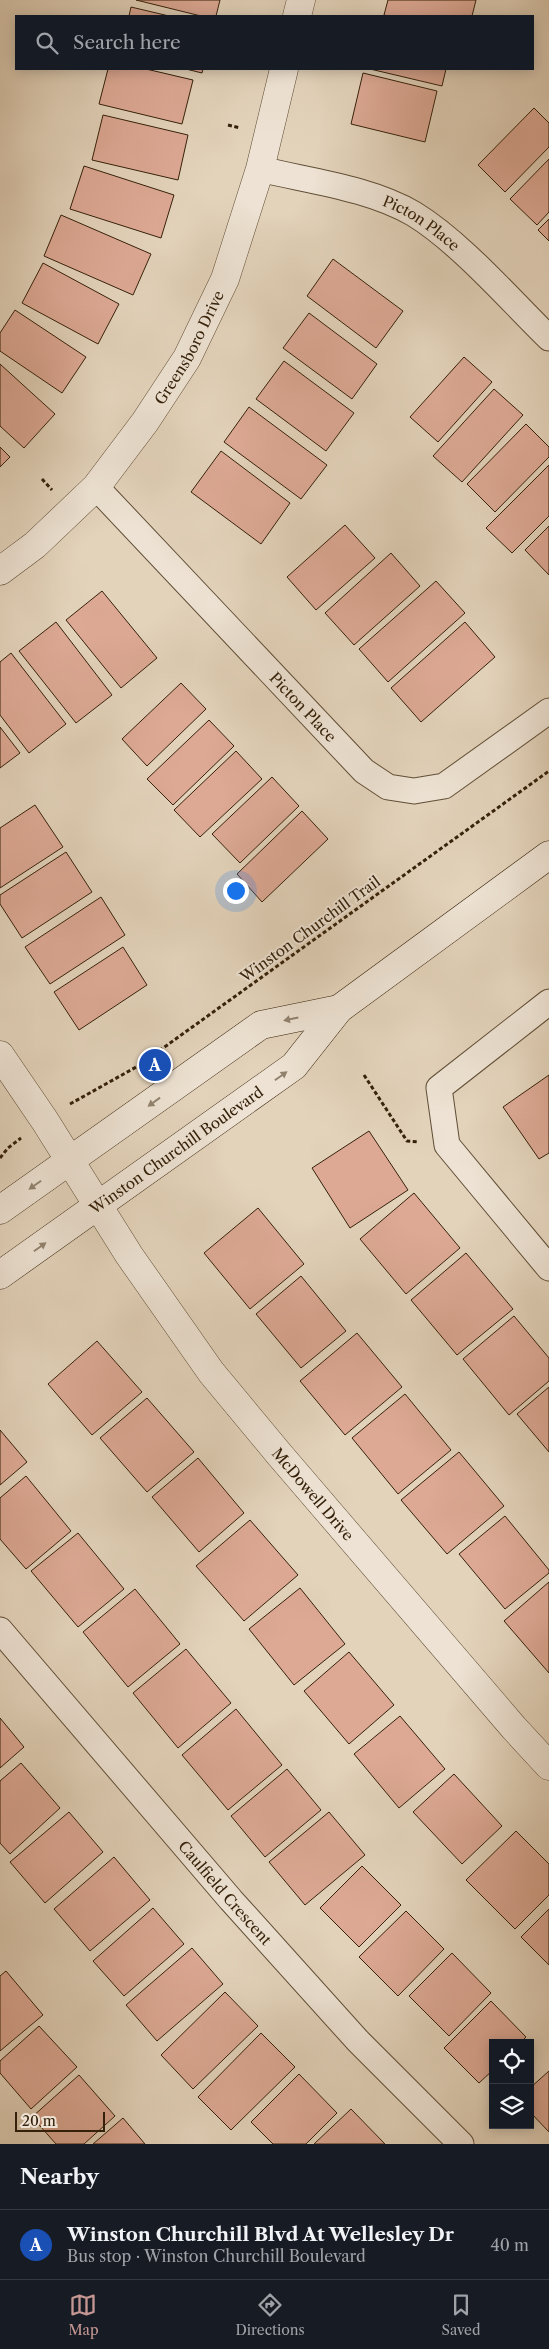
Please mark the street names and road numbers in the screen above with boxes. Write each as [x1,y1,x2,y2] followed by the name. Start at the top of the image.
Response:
[380,191,464,255] street label: Picton Place
[150,287,228,408] street label: Greensboro Drive
[266,668,341,745] street label: Picton Place
[235,871,384,987] street label: Winston Churchill Trail
[85,1082,266,1219] street label: Winston Churchill Boulevard
[268,1444,358,1544] street label: McDowell Drive
[175,1836,277,1949] street label: Caulfield Crescent

